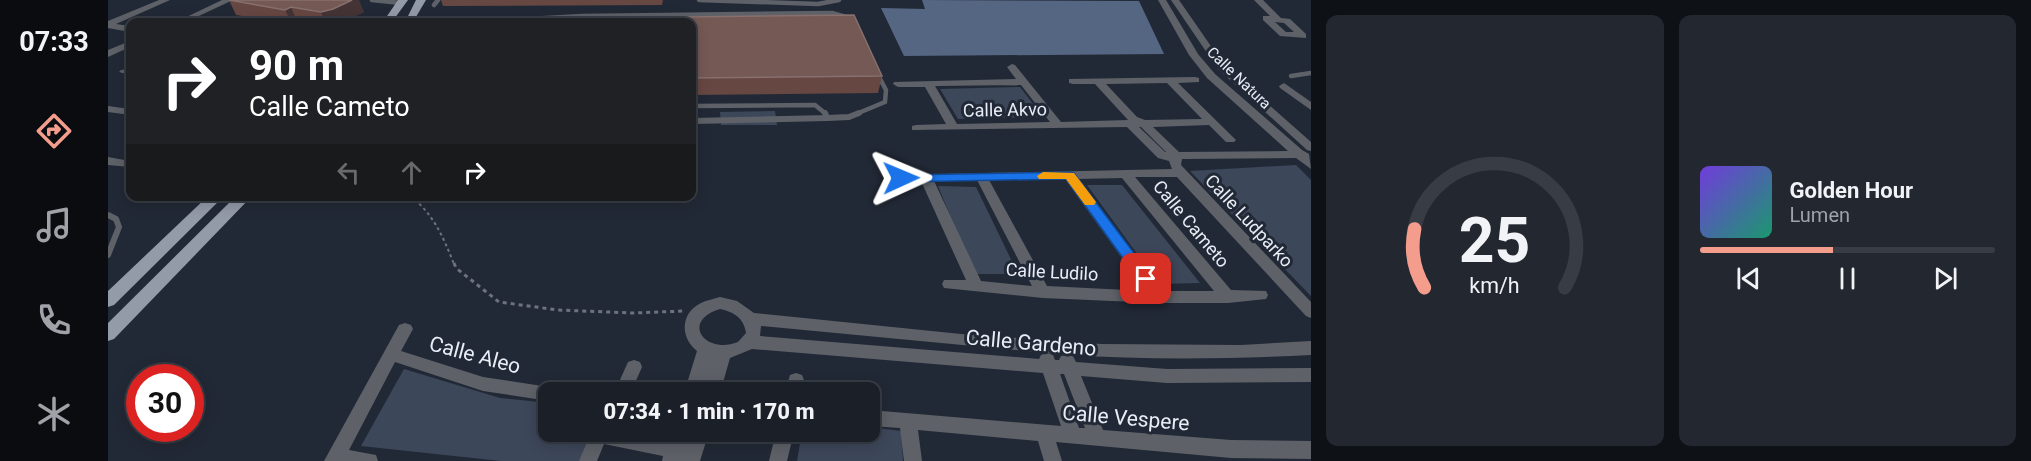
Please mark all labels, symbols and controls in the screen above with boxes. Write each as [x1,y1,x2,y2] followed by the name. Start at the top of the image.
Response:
[19,26,89,58] text: 07:33
[249,41,344,90] text: 90 m
[150,42,228,120] icon: right
[1203,43,1275,113] street label: Calle Natura
[249,91,410,123] text: Calle Cameto
[963,98,1047,121] street label: Calle Akvo
[33,110,75,152] icon: directions
[869,146,933,210] position arrow
[332,156,365,189] icon: left
[395,156,428,189] icon: ahead
[458,156,491,189] icon: right
[1201,170,1298,271] street label: Calle Ludparko
[1149,176,1234,271] street label: Calle Cameto
[1790,178,1913,203] text: Golden Hour
[1790,203,1850,227] text: Lumen
[33,204,75,246] icon: music
[1459,204,1531,277] text: 25
[1120,253,1171,304] pin
[1005,259,1099,284] street label: Calle Ludilo
[1129,262,1162,295] icon: arrive
[1732,262,1765,295] icon: previous
[1831,262,1864,295] icon: pause
[1929,262,1962,295] icon: next
[1470,273,1520,298] text: km/h
[33,299,75,341] icon: phone
[965,325,1097,361] street label: Calle Gardeno
[427,331,523,379] street label: Calle Aleo
[126,364,204,442] speed limit sign: 30
[33,393,75,435] icon: climate
[604,399,814,424] text: 07:34 · 1 min · 170 m
[1061,400,1191,436] street label: Calle Vespere

